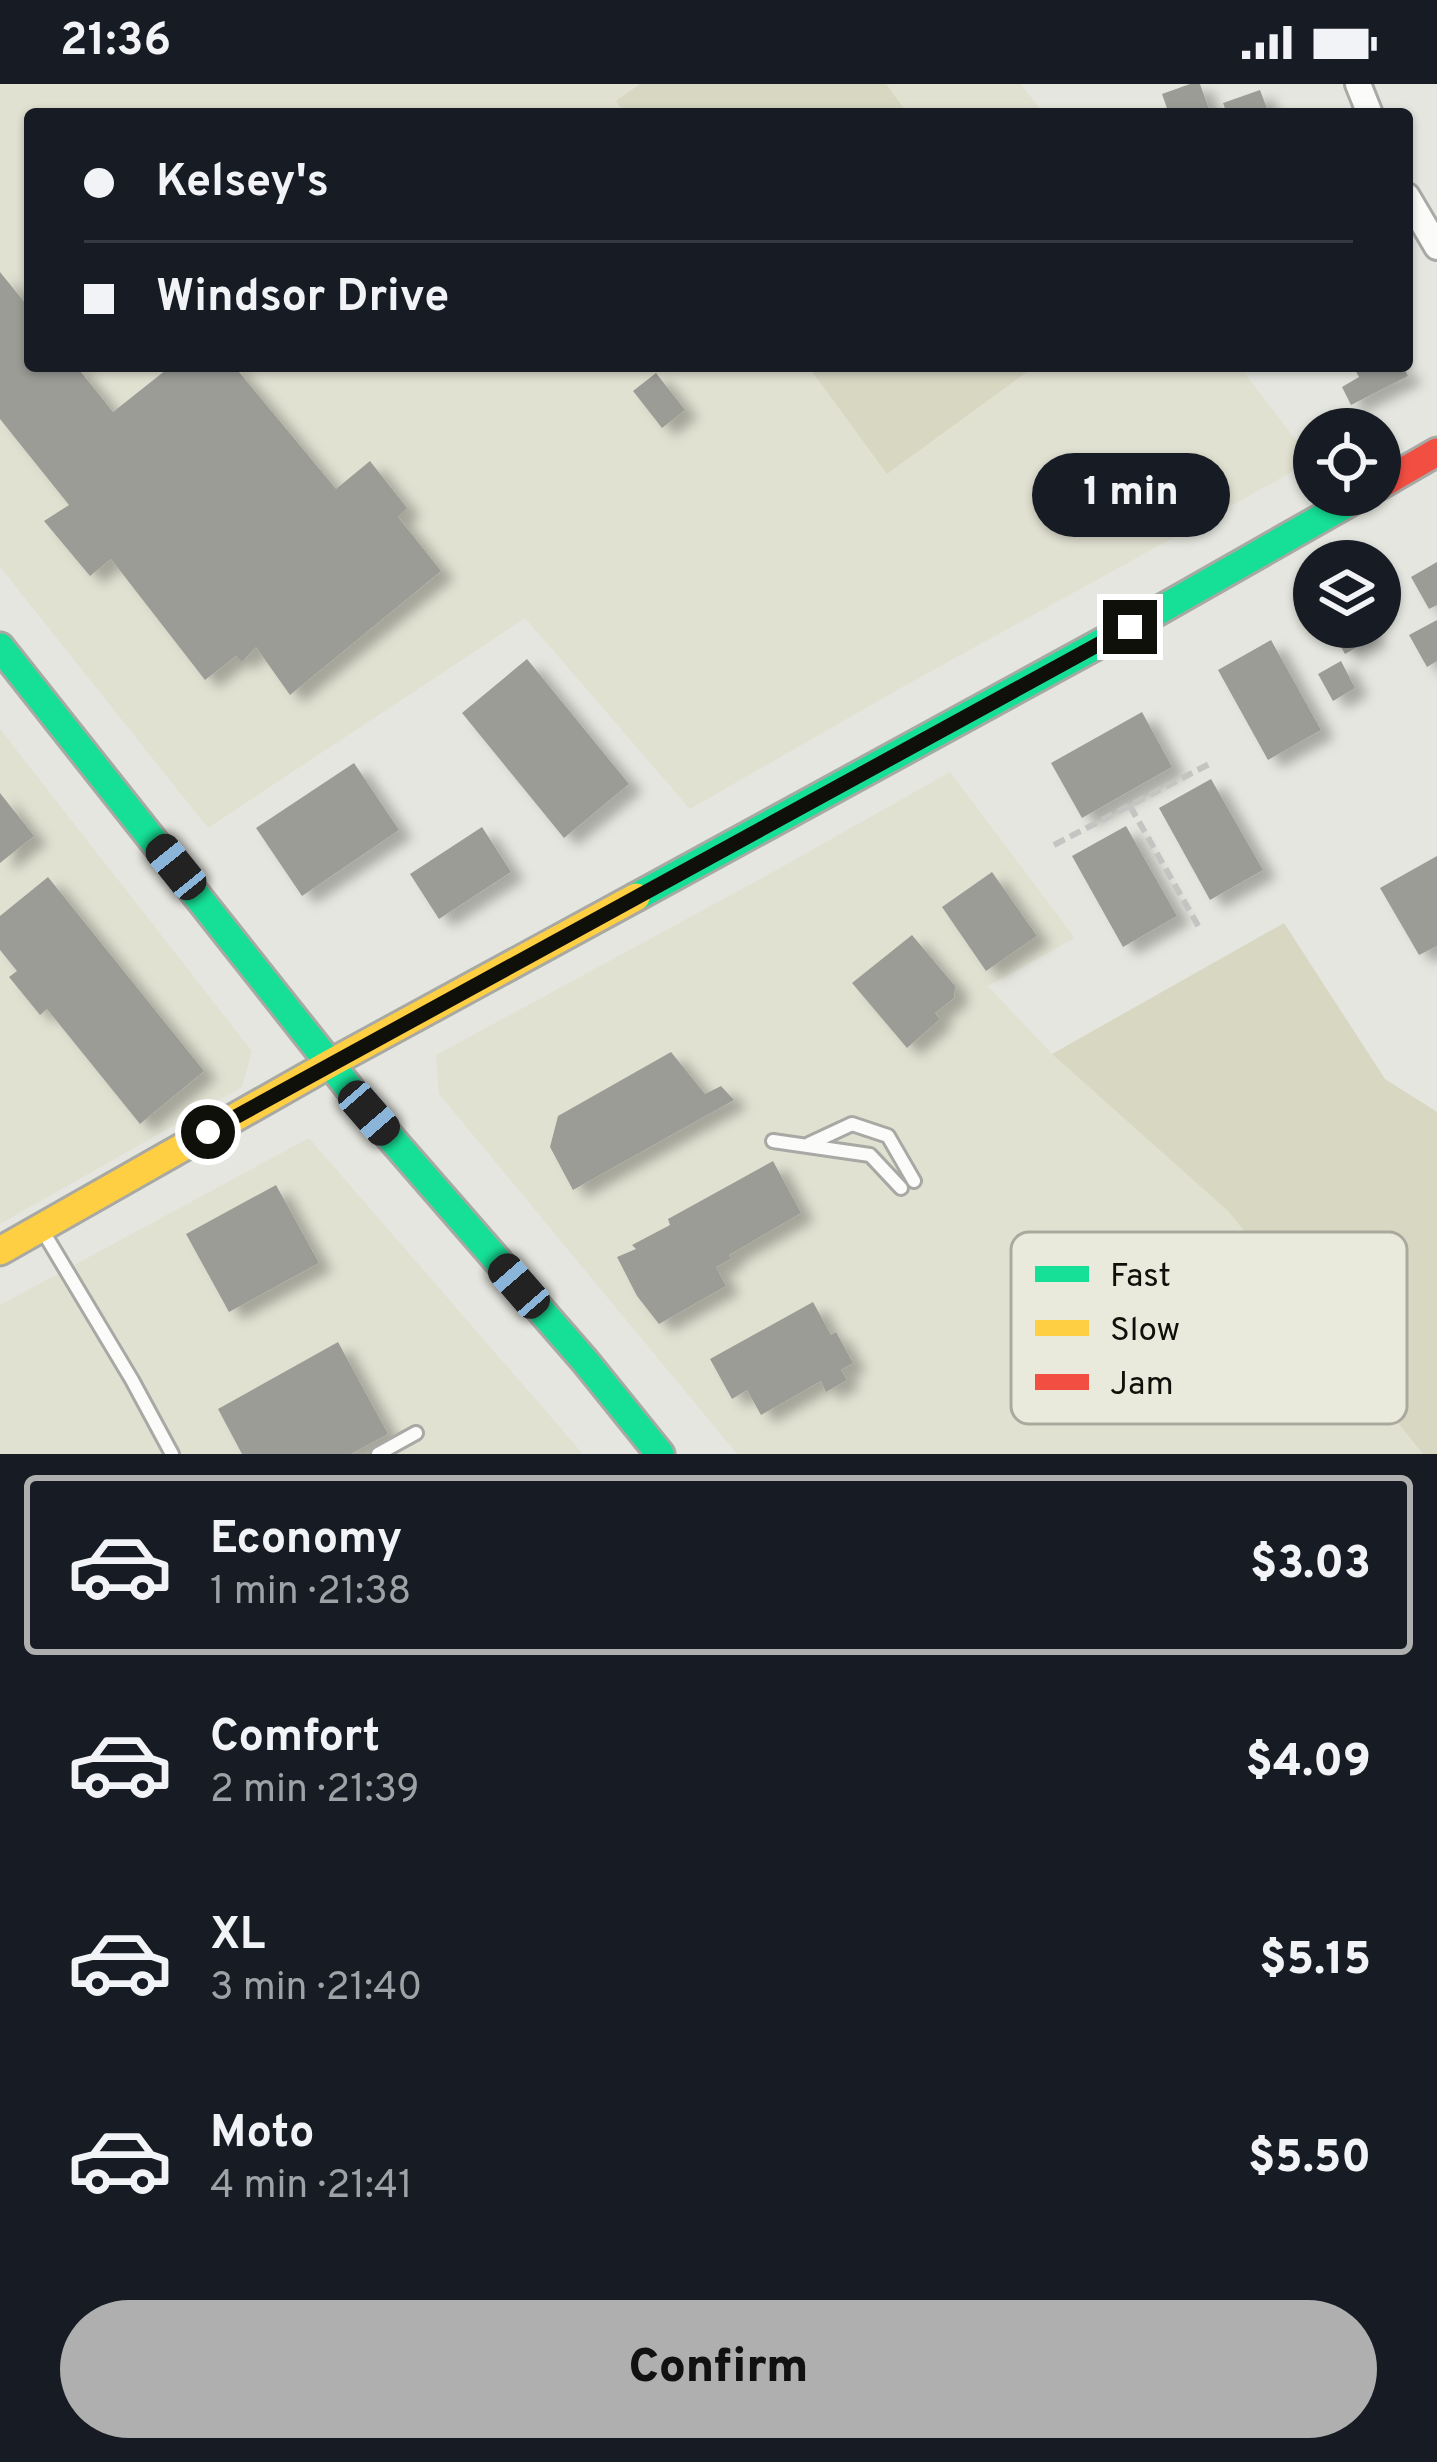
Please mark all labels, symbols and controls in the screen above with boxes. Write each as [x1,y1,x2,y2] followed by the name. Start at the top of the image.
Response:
[60,14,171,71] text: 21:36
[156,155,329,212] text: Kelsey's
[156,270,449,327] text: Windsor Drive
[1293,408,1401,648] map controls
[1293,408,1401,516] button: locate
[1031,453,1229,537] callout: 1 min
[1083,470,1179,519] text: 1 min
[1293,540,1401,648] button: layers
[1103,600,1157,654] route end
[139,828,213,906] car
[332,1074,406,1152] car
[181,1105,235,1159] route start
[1011,1232,1407,1424] legend
[482,1247,556,1325] car
[1110,1257,1171,1299] text: Fast
[1110,1311,1180,1353] text: Slow
[1110,1365,1174,1407] text: Jam
[66,1511,174,1619] icon: car
[210,1512,402,1569] text: Economy
[1250,1537,1371,1594] text: $3.03
[210,1569,411,1618] text: 1 min · 21:38
[66,1709,174,1817] icon: car
[210,1710,380,1767] text: Comfort
[1245,1735,1371,1792] text: $4.09
[210,1767,419,1816] text: 2 min · 21:39
[66,1907,174,2015] icon: car
[210,1908,265,1965] text: XL
[1259,1933,1371,1990] text: $5.15
[210,1965,422,2014] text: 3 min · 21:40
[66,2105,174,2213] icon: car
[210,2106,314,2163] text: Moto
[1248,2131,1371,2188] text: $5.50
[210,2163,413,2212] text: 4 min · 21:41
[60,2300,1377,2438] button: Confirm

